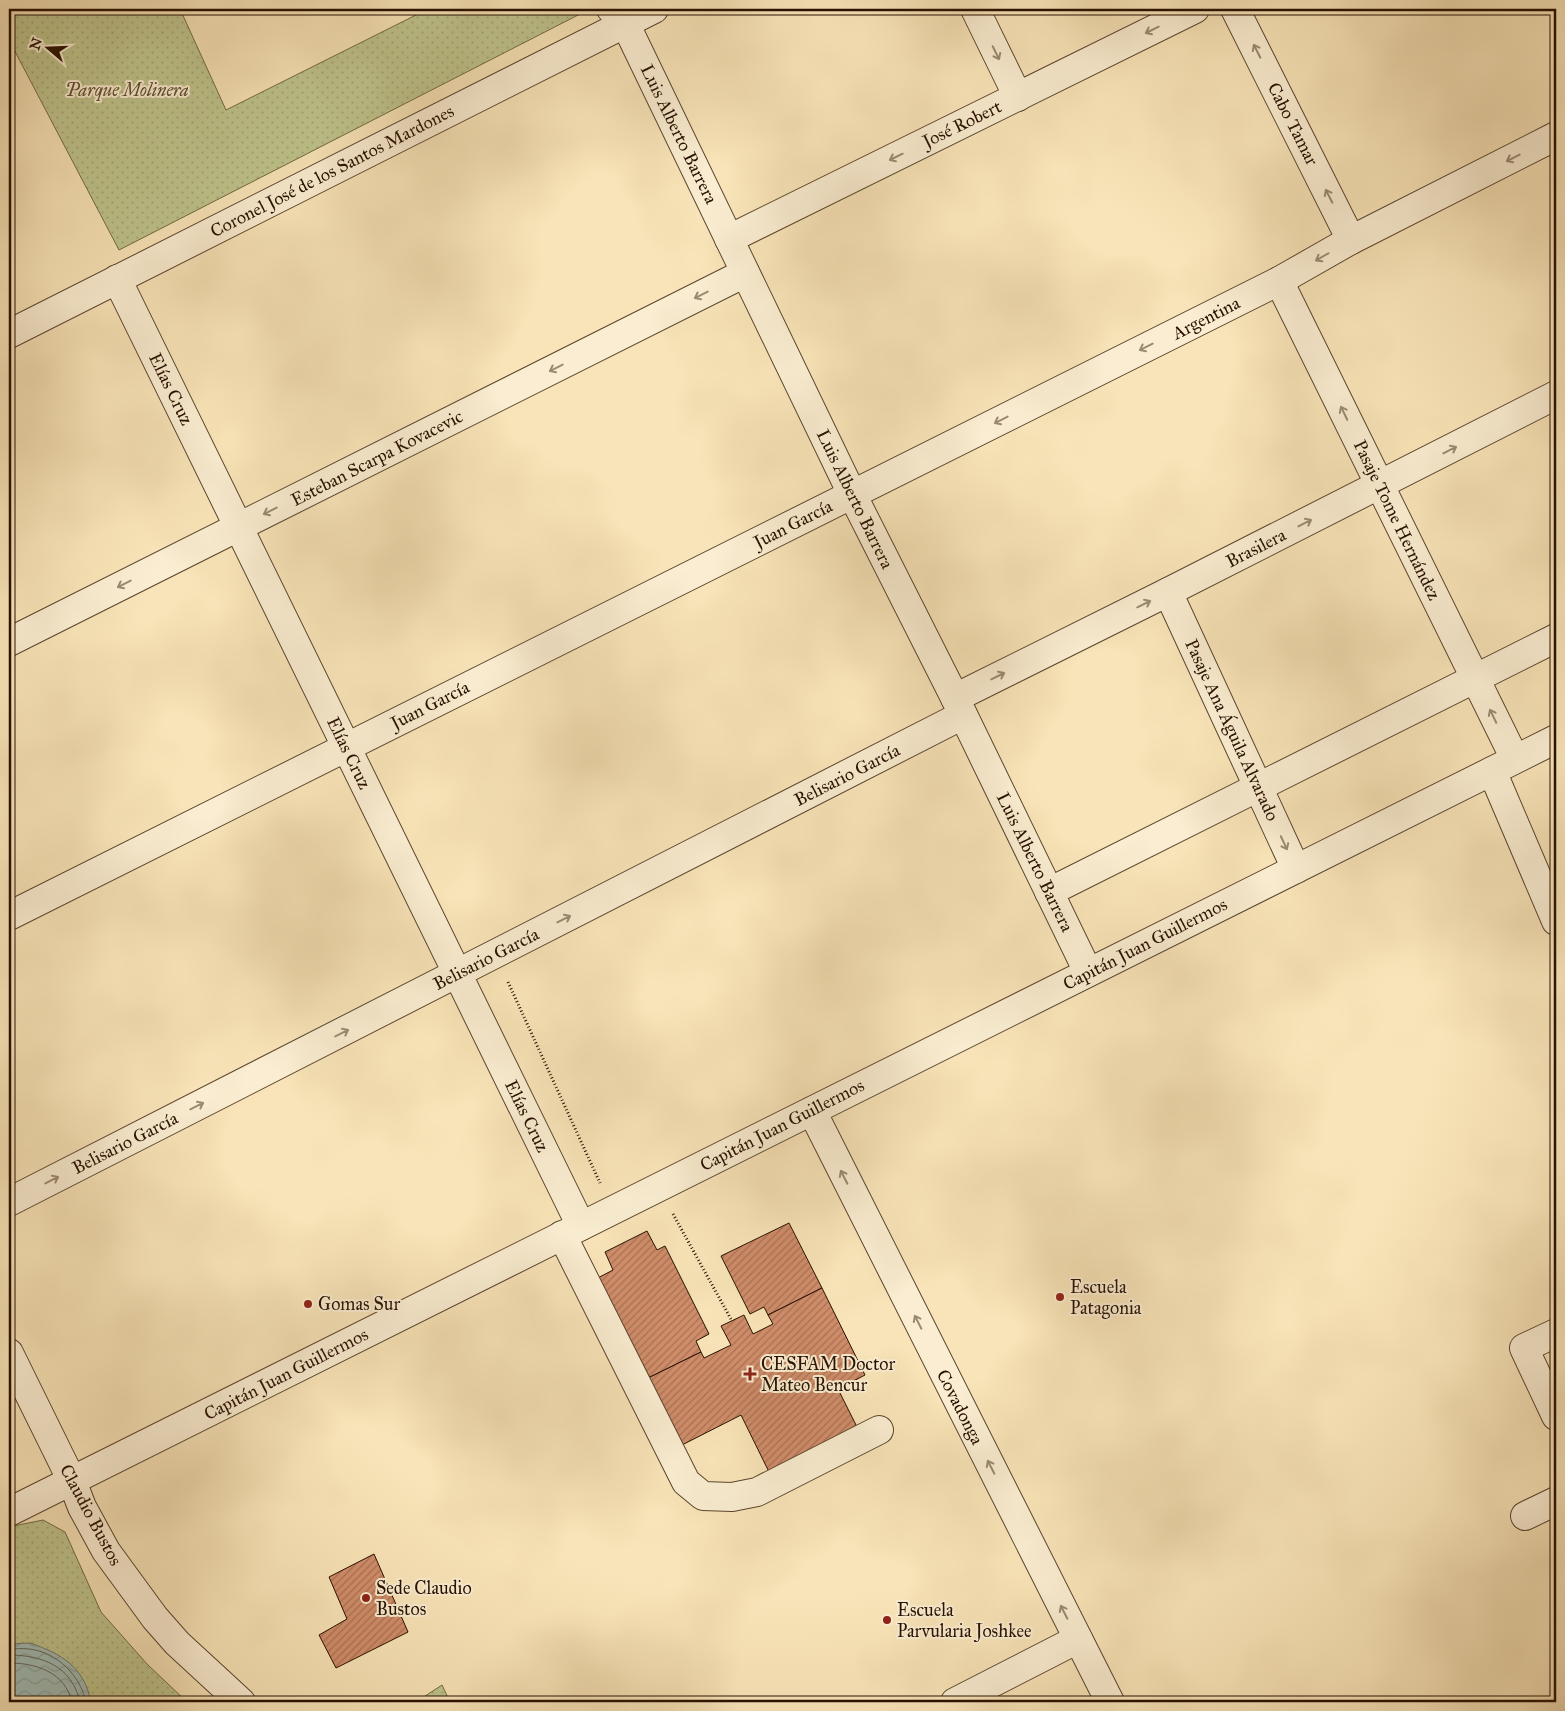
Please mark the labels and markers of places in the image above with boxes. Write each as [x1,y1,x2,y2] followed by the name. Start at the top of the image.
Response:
[1070,1276,1142,1320] place label: Escuela Patagonia
[1054,1291,1066,1303] marker: Escuela Patagonia
[318,1293,400,1315] place label: Gomas Sur
[302,1298,314,1310] marker: Gomas Sur
[761,1353,895,1396] place label: CESFAM Doctor Mateo Bencur
[743,1367,757,1381] marker: CESFAM Doctor Mateo Bencur
[376,1577,472,1620] place label: Sede Claudio Bustos
[360,1592,372,1604] marker: Sede Claudio Bustos
[897,1599,1031,1643] place label: Escuela Parvularia Joshkee
[881,1614,893,1626] marker: Escuela Parvularia Joshkee

